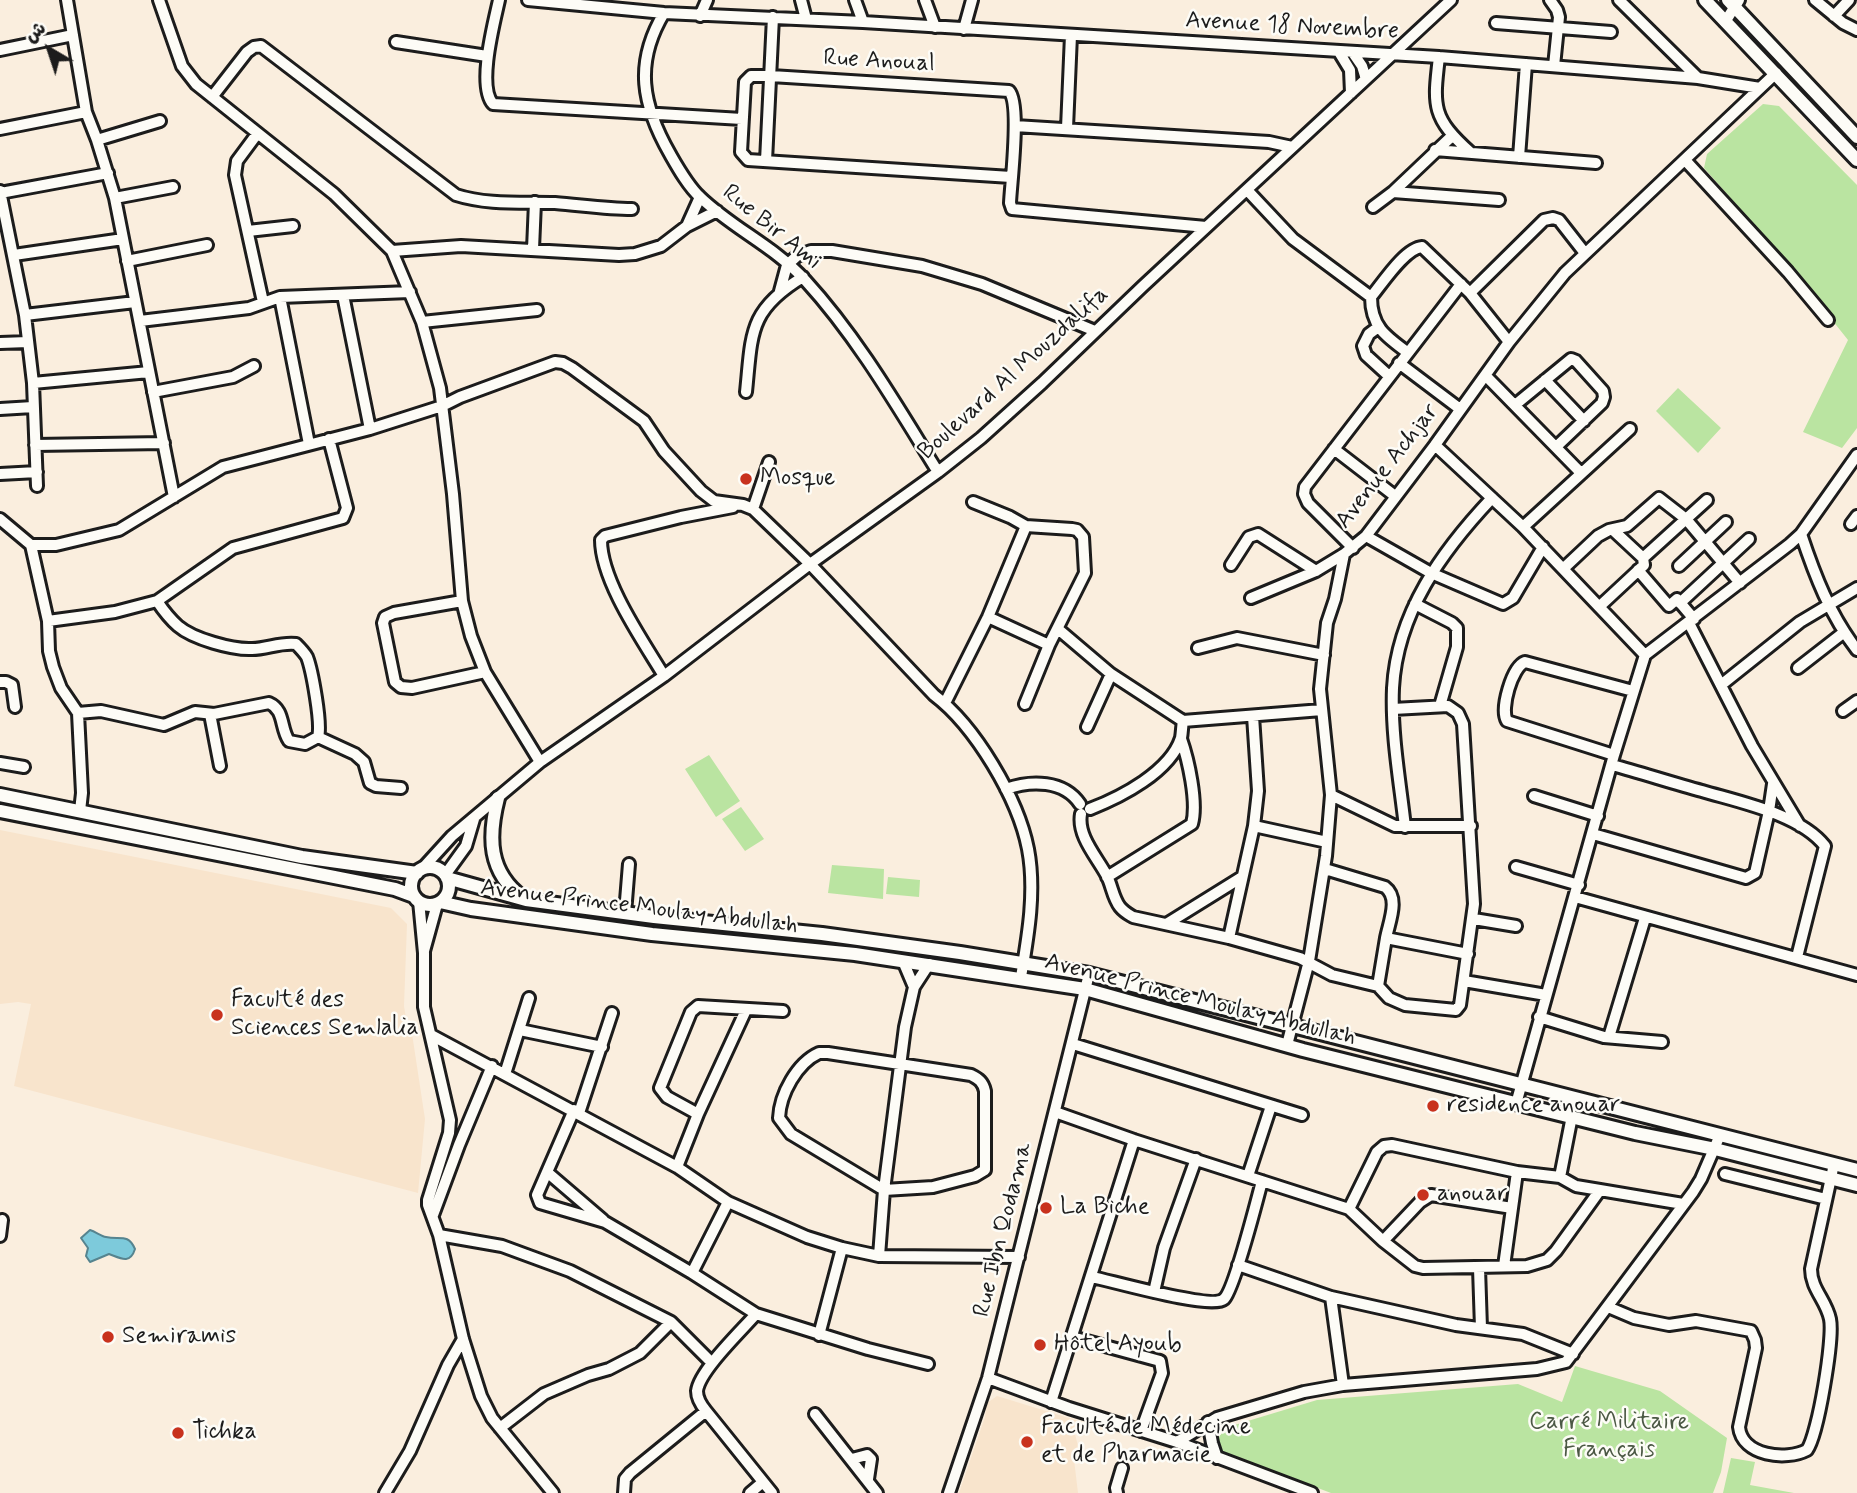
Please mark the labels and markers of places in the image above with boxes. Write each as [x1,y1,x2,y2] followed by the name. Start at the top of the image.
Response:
[760,465,835,493] place label: Mosque
[738,471,754,487] marker: Mosque
[231,987,419,1043] place label: Faculté des Sciences Semlalia
[209,1007,225,1023] marker: Faculté des Sciences Semlalia
[1447,1092,1620,1120] place label: residence anouar
[1425,1098,1441,1114] marker: residence anouar
[1437,1181,1508,1209] place label: anouar
[1415,1187,1431,1203] marker: anouar
[1060,1194,1150,1222] place label: La Biche
[1038,1200,1054,1216] marker: La Biche
[122,1323,236,1351] place label: Semiramis
[100,1329,116,1345] marker: Semiramis
[1054,1331,1182,1359] place label: Hôtel Ayoub
[1032,1337,1048,1353] marker: Hôtel Ayoub
[1041,1414,1251,1470] place label: Faculté de Médecine et de Pharmacie
[192,1419,257,1447] place label: Tichka
[170,1425,186,1441] marker: Tichka
[1019,1434,1035,1450] marker: Faculté de Médecine et de Pharmacie

